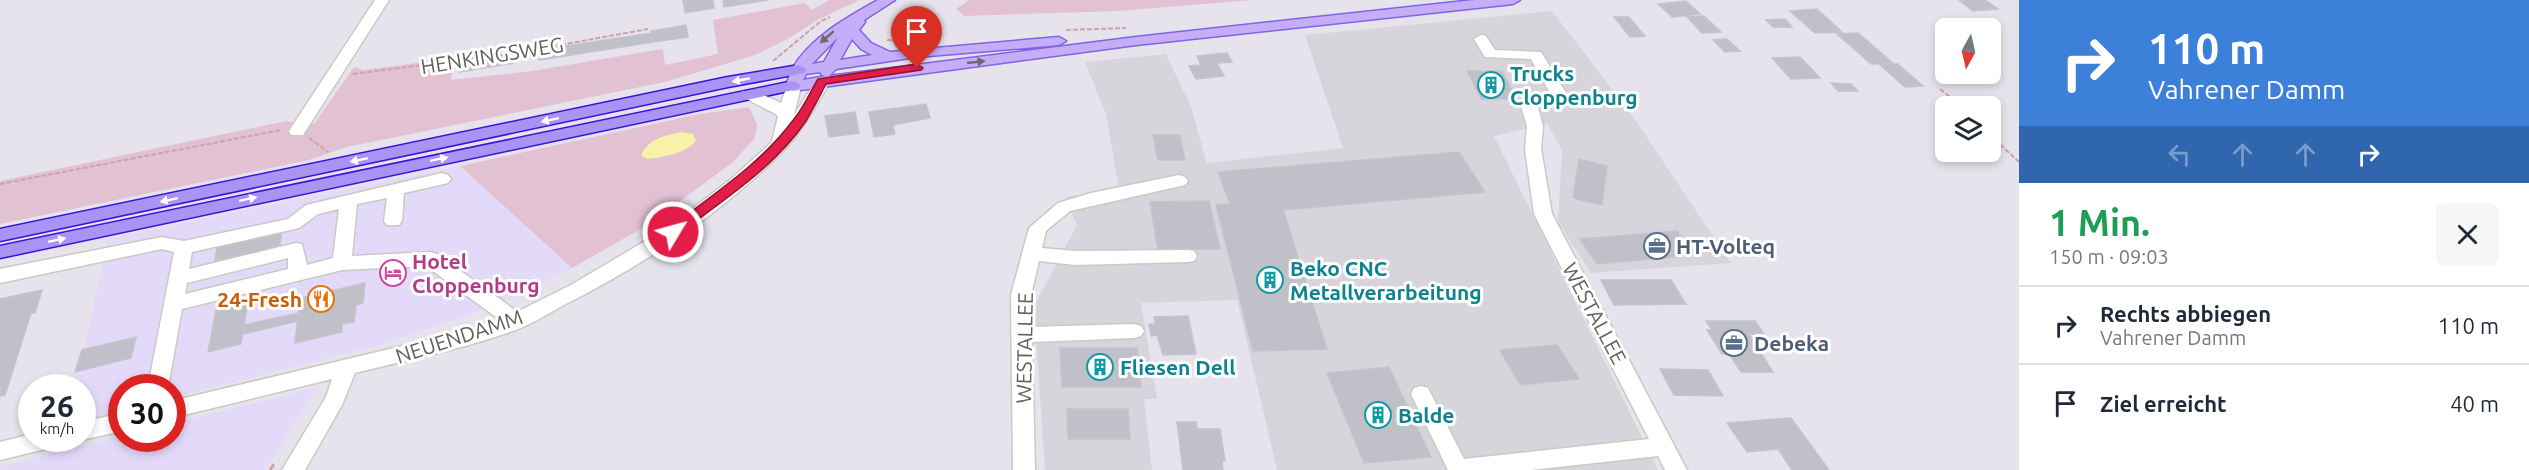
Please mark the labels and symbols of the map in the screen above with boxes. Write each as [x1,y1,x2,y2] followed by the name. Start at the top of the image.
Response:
[891,6,942,68] pin
[1935,18,2001,84] north arrow
[820,30,835,43] one-way arrow
[419,32,565,78] street label: HENKINGSWEG
[966,57,985,66] one-way arrow
[1510,61,1638,109] place label: Trucks Cloppenburg
[1476,70,1506,100] building icon: Trucks Cloppenburg
[731,76,750,85] one-way arrow
[540,116,559,125] one-way arrow
[429,154,448,163] one-way arrow
[350,156,369,165] one-way arrow
[239,194,257,204] one-way arrow
[159,196,178,205] one-way arrow
[641,200,705,264] position arrow
[1642,231,1672,261] office icon: HT-Volteq
[1676,234,1775,258] place label: HT-Volteq
[48,235,67,244] one-way arrow
[412,249,540,297] place label: Hotel Cloppenburg
[1290,256,1482,304] place label: Beko CNC Metallverarbeitung
[378,258,408,288] hotel icon: Hotel Cloppenburg
[1558,258,1632,368] street label: WESTALLEE
[1255,265,1285,295] building icon: Beko CNC Metallverarbeitung
[306,284,336,314] restaurant icon: 24-Fresh
[217,287,302,311] place label: 24-Fresh
[1011,292,1037,404] street label: WESTALLEE
[392,304,526,368] street label: NEUENDAMM
[1719,328,1749,358] office icon: Debeka
[1754,331,1829,355] place label: Debeka
[1085,352,1115,382] building icon: Fliesen Dell
[1120,355,1236,379] place label: Fliesen Dell
[108,374,186,452] speed limit sign: 30
[1363,400,1393,430] building icon: Balde
[1398,403,1454,427] place label: Balde

